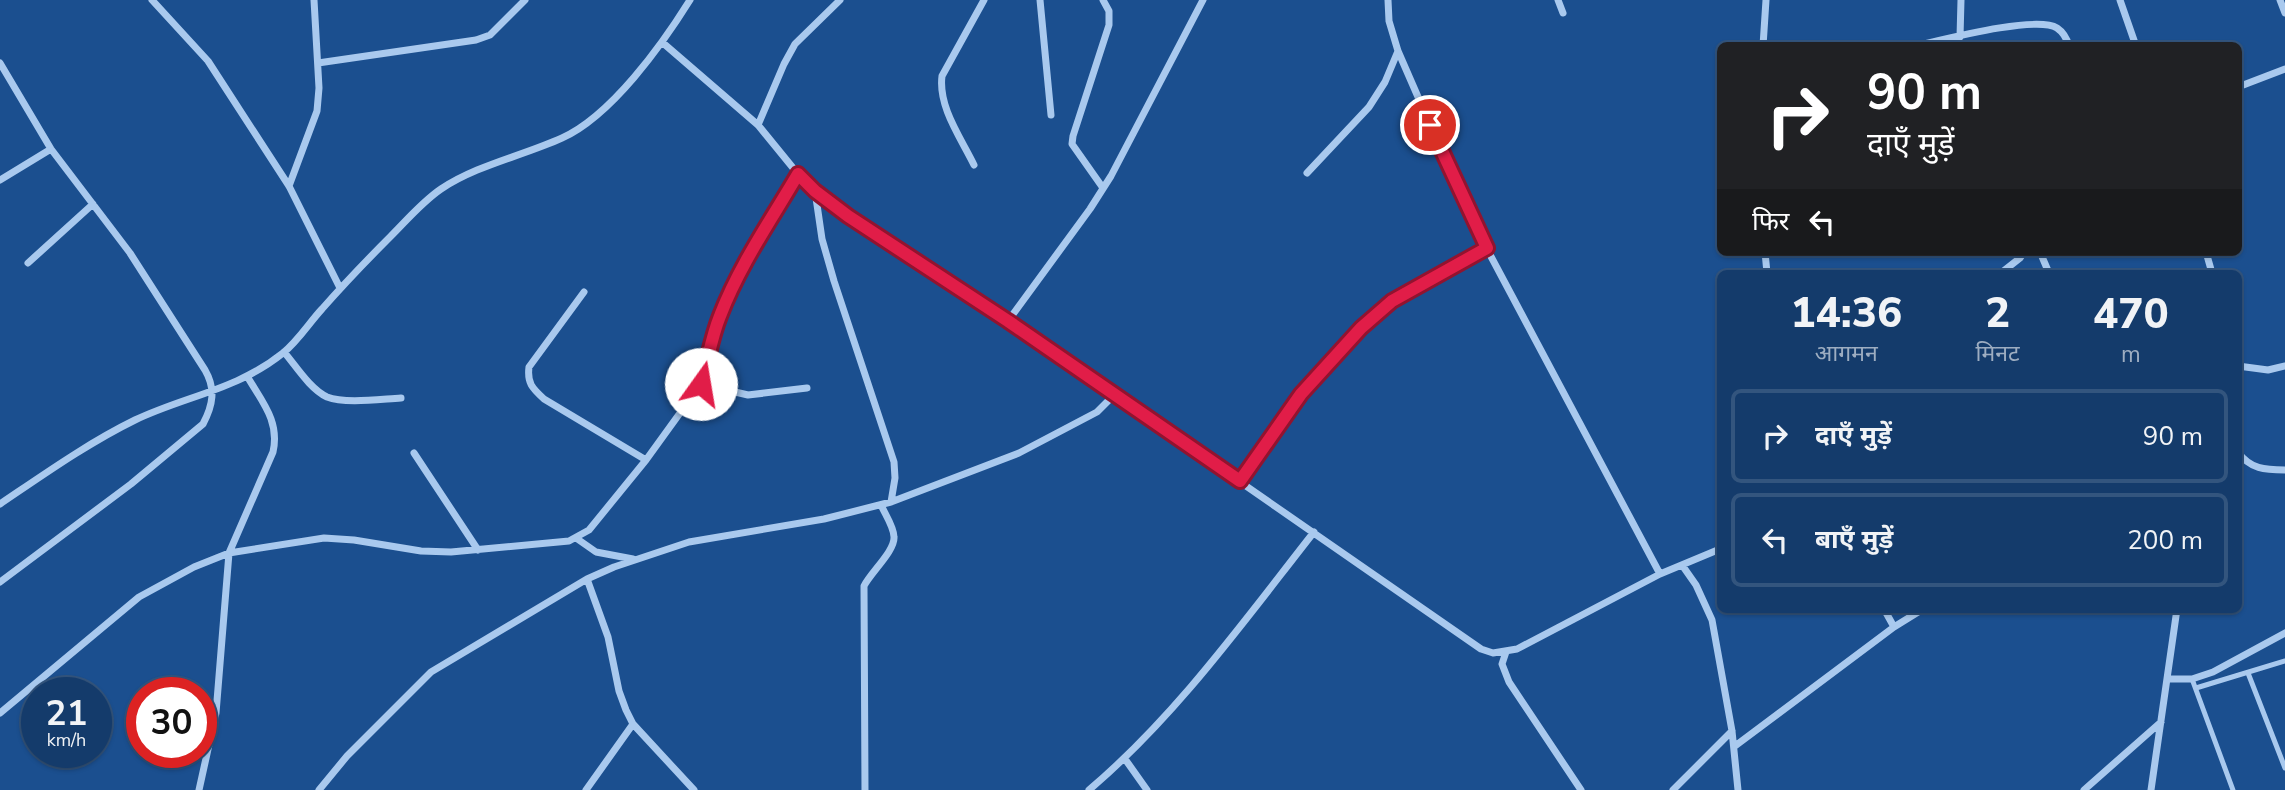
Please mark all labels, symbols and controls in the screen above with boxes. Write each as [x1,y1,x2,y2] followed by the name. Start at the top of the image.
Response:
[1867,59,1982,126] text: 90 m
[1752,70,1843,161] icon: right
[1400,95,1460,155] pin
[1411,106,1449,144] icon: arrive
[1867,123,1954,166] text: दाएँ मुड़ें
[1803,203,1841,241] icon: left
[1752,204,1789,239] text: फिर
[1790,285,1902,342] text: 14:36
[1985,285,2010,342] text: 2
[2093,286,2169,343] text: 470
[1815,338,1878,369] text: आगमन
[1976,338,2020,369] text: मिनट
[2121,339,2141,370] text: m
[664,347,738,421] position arrow
[1756,417,1794,455] icon: right
[1815,418,1892,453] text: दाएँ मुड़ें
[2143,419,2203,454] text: 90 m
[1756,521,1794,559] icon: left
[1815,522,1893,557] text: बाएँ मुड़ें
[2127,523,2203,558] text: 200 m
[126,677,217,768] speed limit sign: 30
[45,690,88,737] text: 21
[47,728,86,752] text: km/h

